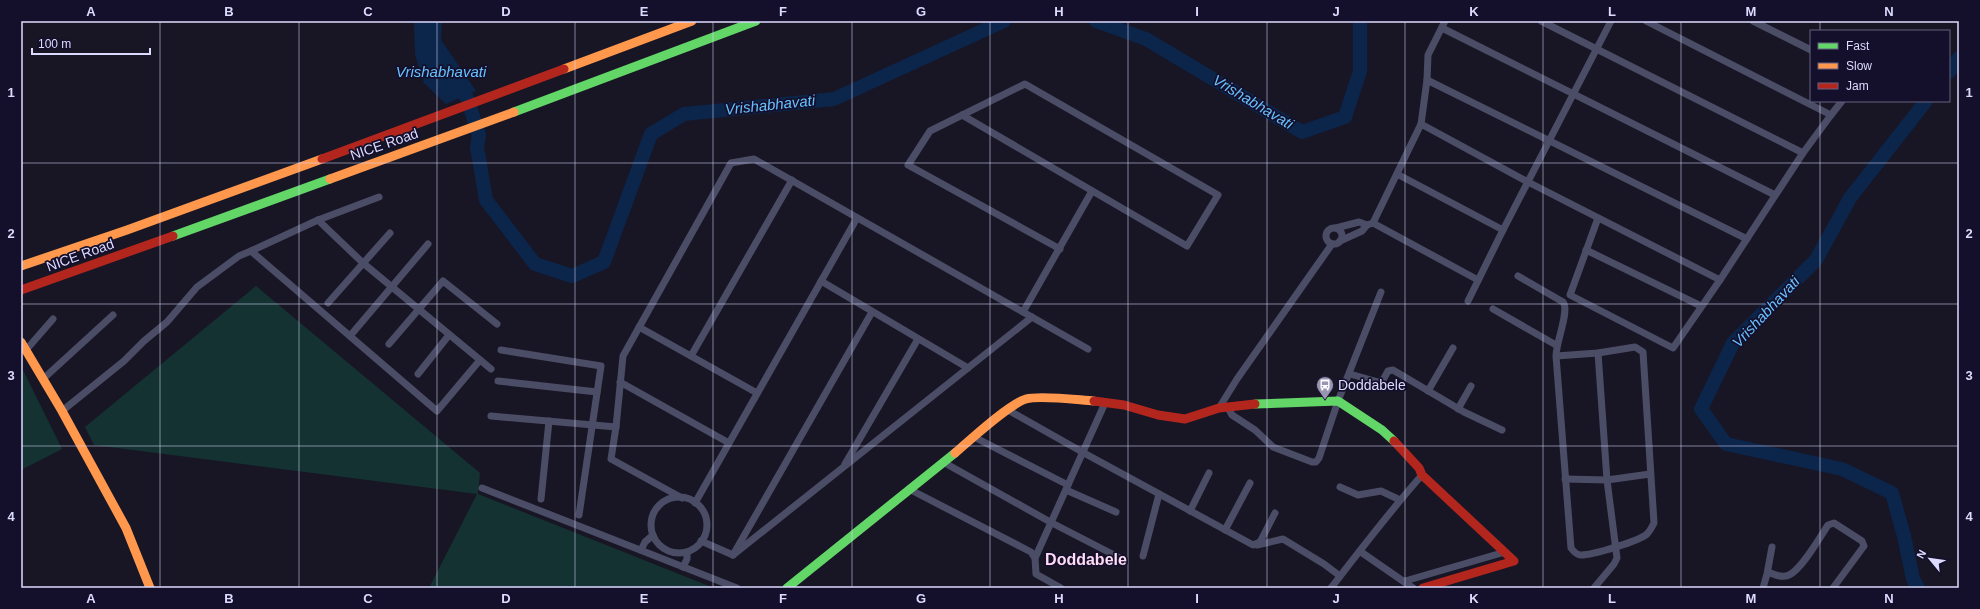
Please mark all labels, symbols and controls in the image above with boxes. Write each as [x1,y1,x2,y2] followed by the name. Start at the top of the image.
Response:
[86,4,96,19] text: A
[224,4,234,19] text: B
[363,4,373,19] text: C
[501,4,511,19] text: D
[640,4,649,19] text: E
[779,4,787,19] text: F
[916,4,926,19] text: G
[1054,4,1064,19] text: H
[1195,4,1199,19] text: I
[1332,4,1340,19] text: J
[1469,4,1479,19] text: K
[1608,4,1616,19] text: L
[1746,4,1756,19] text: M
[1884,4,1894,19] text: N
[32,30,150,56] scale bar
[1810,30,1950,102] legend
[38,37,71,51] text: 100 m
[1846,39,1870,53] text: Fast
[1846,59,1872,73] text: Slow
[396,63,487,80] water label: Vrishabhavati
[1210,71,1297,133] water label: Vrishabhavati
[1846,79,1869,93] text: Jam
[7,85,15,100] text: 1
[1965,85,1973,100] text: 1
[724,91,817,118] water label: Vrishabhavati
[348,125,420,163] street label: NICE Road
[7,226,15,241] text: 2
[1965,226,1973,241] text: 2
[44,235,116,275] street label: NICE Road
[1729,272,1803,351] water label: Vrishabhavati
[7,368,15,383] text: 3
[1965,368,1973,383] text: 3
[1315,375,1335,400] bus stop icon: Doddabele
[1338,377,1406,393] place label: Doddabele
[7,509,15,524] text: 4
[1965,509,1973,524] text: 4
[1910,539,1950,579] north arrow
[1914,548,1928,561] text: N
[1045,551,1127,568] district label: Doddabele
[86,591,96,606] text: A
[224,591,234,606] text: B
[363,591,373,606] text: C
[501,591,511,606] text: D
[640,591,649,606] text: E
[779,591,787,606] text: F
[916,591,926,606] text: G
[1054,591,1064,606] text: H
[1195,591,1199,606] text: I
[1332,591,1340,606] text: J
[1469,591,1479,606] text: K
[1608,591,1616,606] text: L
[1746,591,1756,606] text: M
[1884,591,1894,606] text: N

